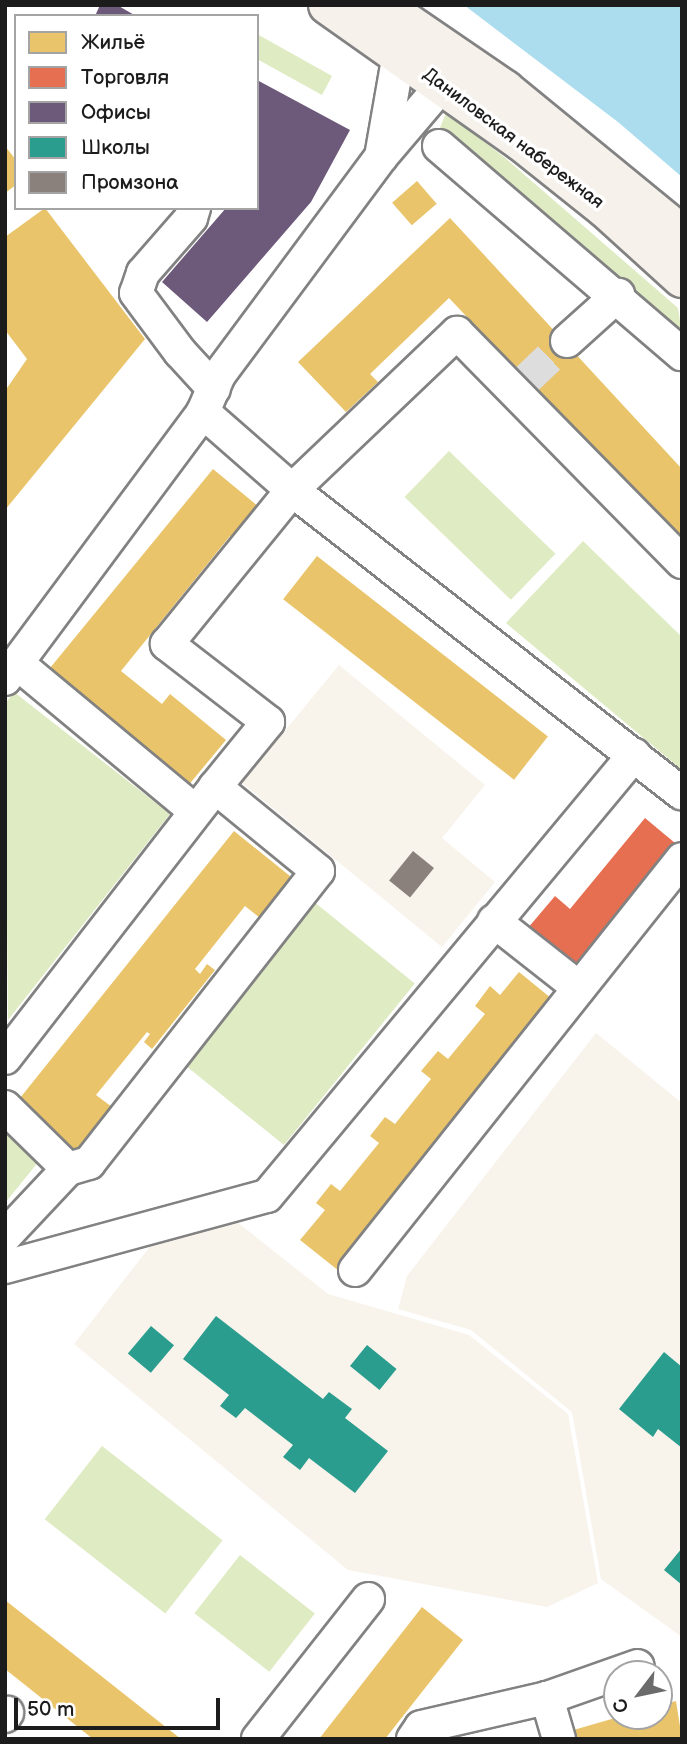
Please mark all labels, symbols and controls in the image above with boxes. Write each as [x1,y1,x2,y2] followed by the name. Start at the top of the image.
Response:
[14,14,259,210] legend
[81,30,145,55] text: Жильё
[418,64,608,214] street label: Даниловская набережная
[81,65,169,90] text: Торговля
[81,100,151,125] text: Офисы
[81,135,150,160] text: Школы
[81,170,179,195] text: Промзона
[603,1660,673,1730] north arrow
[18,1684,224,1728] scale bar
[608,1694,635,1717] text: С
[27,1697,74,1722] text: 50 m

